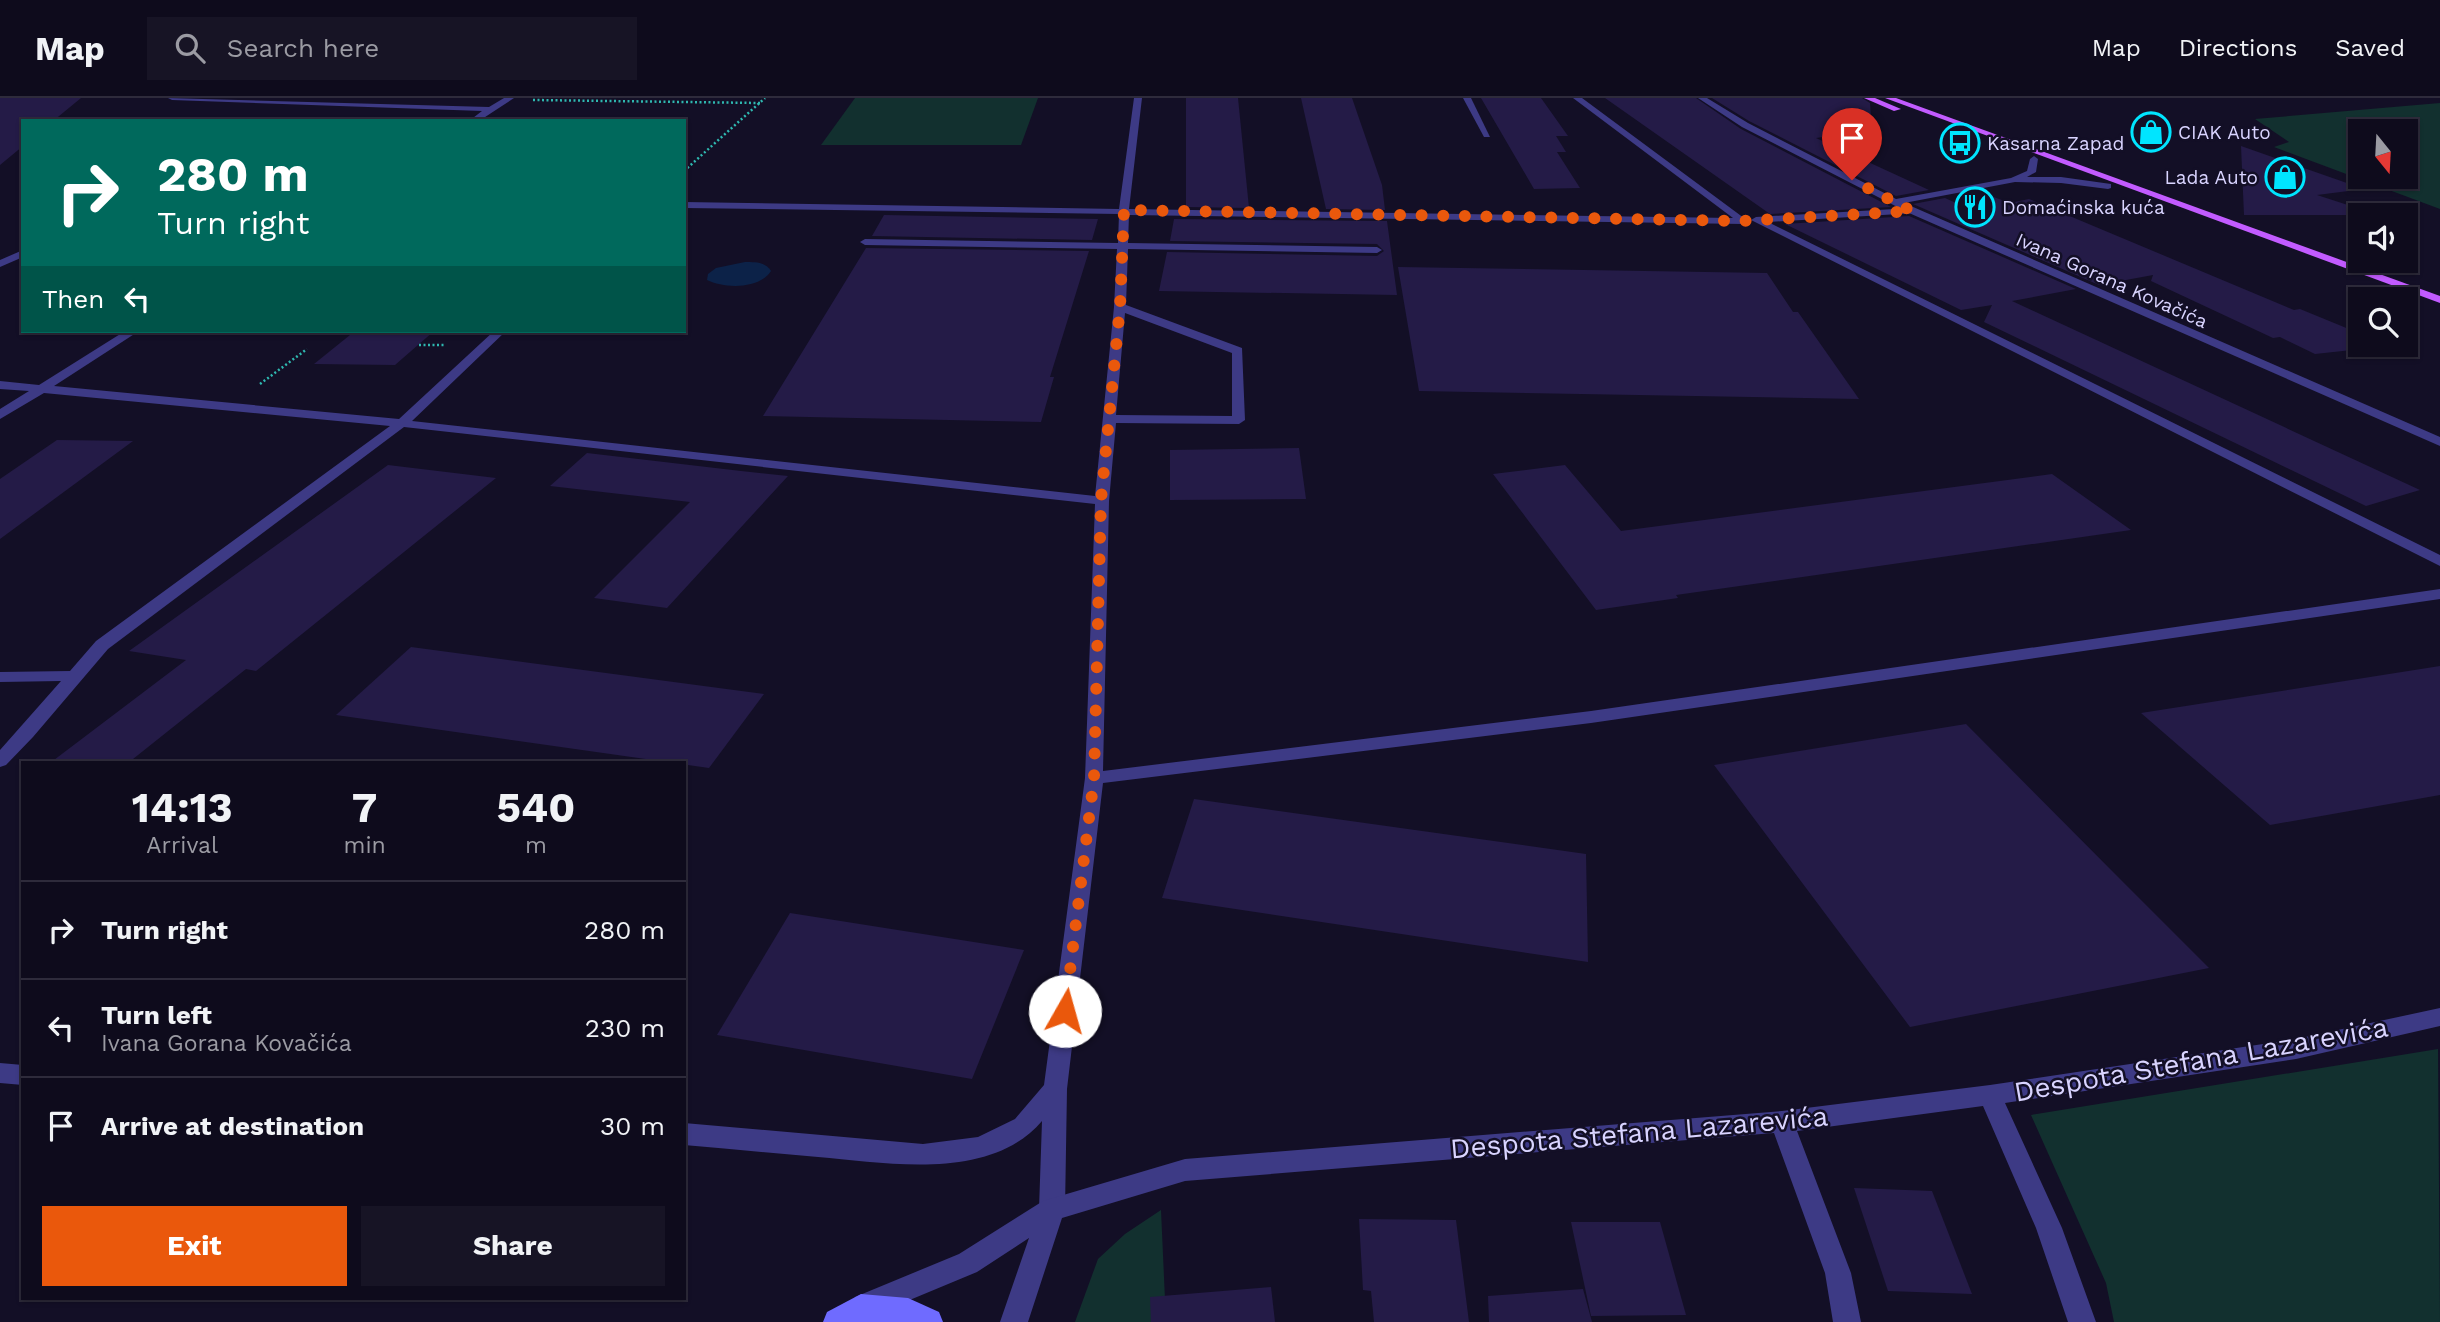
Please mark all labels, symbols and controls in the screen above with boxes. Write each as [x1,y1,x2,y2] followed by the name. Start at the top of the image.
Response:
[147,17,637,80] search box
[35,29,105,68] text: Map
[171,29,209,67] icon: search
[227,33,379,63] text: Search here
[2092,34,2141,62] text: Map
[2179,34,2297,62] text: Directions
[2335,34,2405,62] text: Saved
[1822,108,1882,180] pin
[2130,111,2172,153] shop icon: CIAK Auto
[1833,119,1871,157] icon: arrive
[2348,119,2418,189] north arrow
[2348,119,2418,357] map controls
[2178,121,2271,144] place label: CIAK Auto
[1939,122,1981,164] bus stop icon: Kasarna Zapad
[1987,132,2124,155] place label: Kasarna Zapad
[157,145,309,203] text: 280 m
[42,147,133,238] icon: right
[2264,156,2306,198] shop icon: Lada Auto
[2164,166,2258,189] place label: Lada Auto
[1954,186,1996,228] restaurant icon: Domaćinska kuća
[2002,196,2165,219] place label: Domaćinska kuća
[2348,203,2418,273] button: sound
[157,204,309,242] text: Turn right
[2013,228,2211,333] street label: Ivana Gorana Kovačića
[118,280,156,318] icon: left
[42,284,104,314] text: Then
[2348,287,2418,357] button: search
[132,783,233,832] text: 14:13
[352,783,377,832] text: 7
[497,783,575,832] text: 540
[146,832,218,859] text: Arrival
[343,832,386,859] text: min
[525,832,547,859] text: m
[42,911,80,949] icon: right
[101,915,228,945] text: Turn right
[584,915,665,945] text: 280 m
[1028,974,1102,1048] position arrow
[101,1000,212,1030] text: Turn left
[42,1009,80,1047] icon: left
[2012,1010,2391,1109] street label: Despota Stefana Lazarevića
[585,1013,665,1043] text: 230 m
[101,1030,352,1057] text: Ivana Gorana Kovačića
[1449,1100,1829,1165] street label: Despota Stefana Lazarevića
[42,1107,80,1145] icon: arrive
[101,1111,364,1141] text: Arrive at destination
[600,1111,665,1141] text: 30 m
[42,1206,347,1286] button: Exit
[361,1206,665,1286] button: Share

